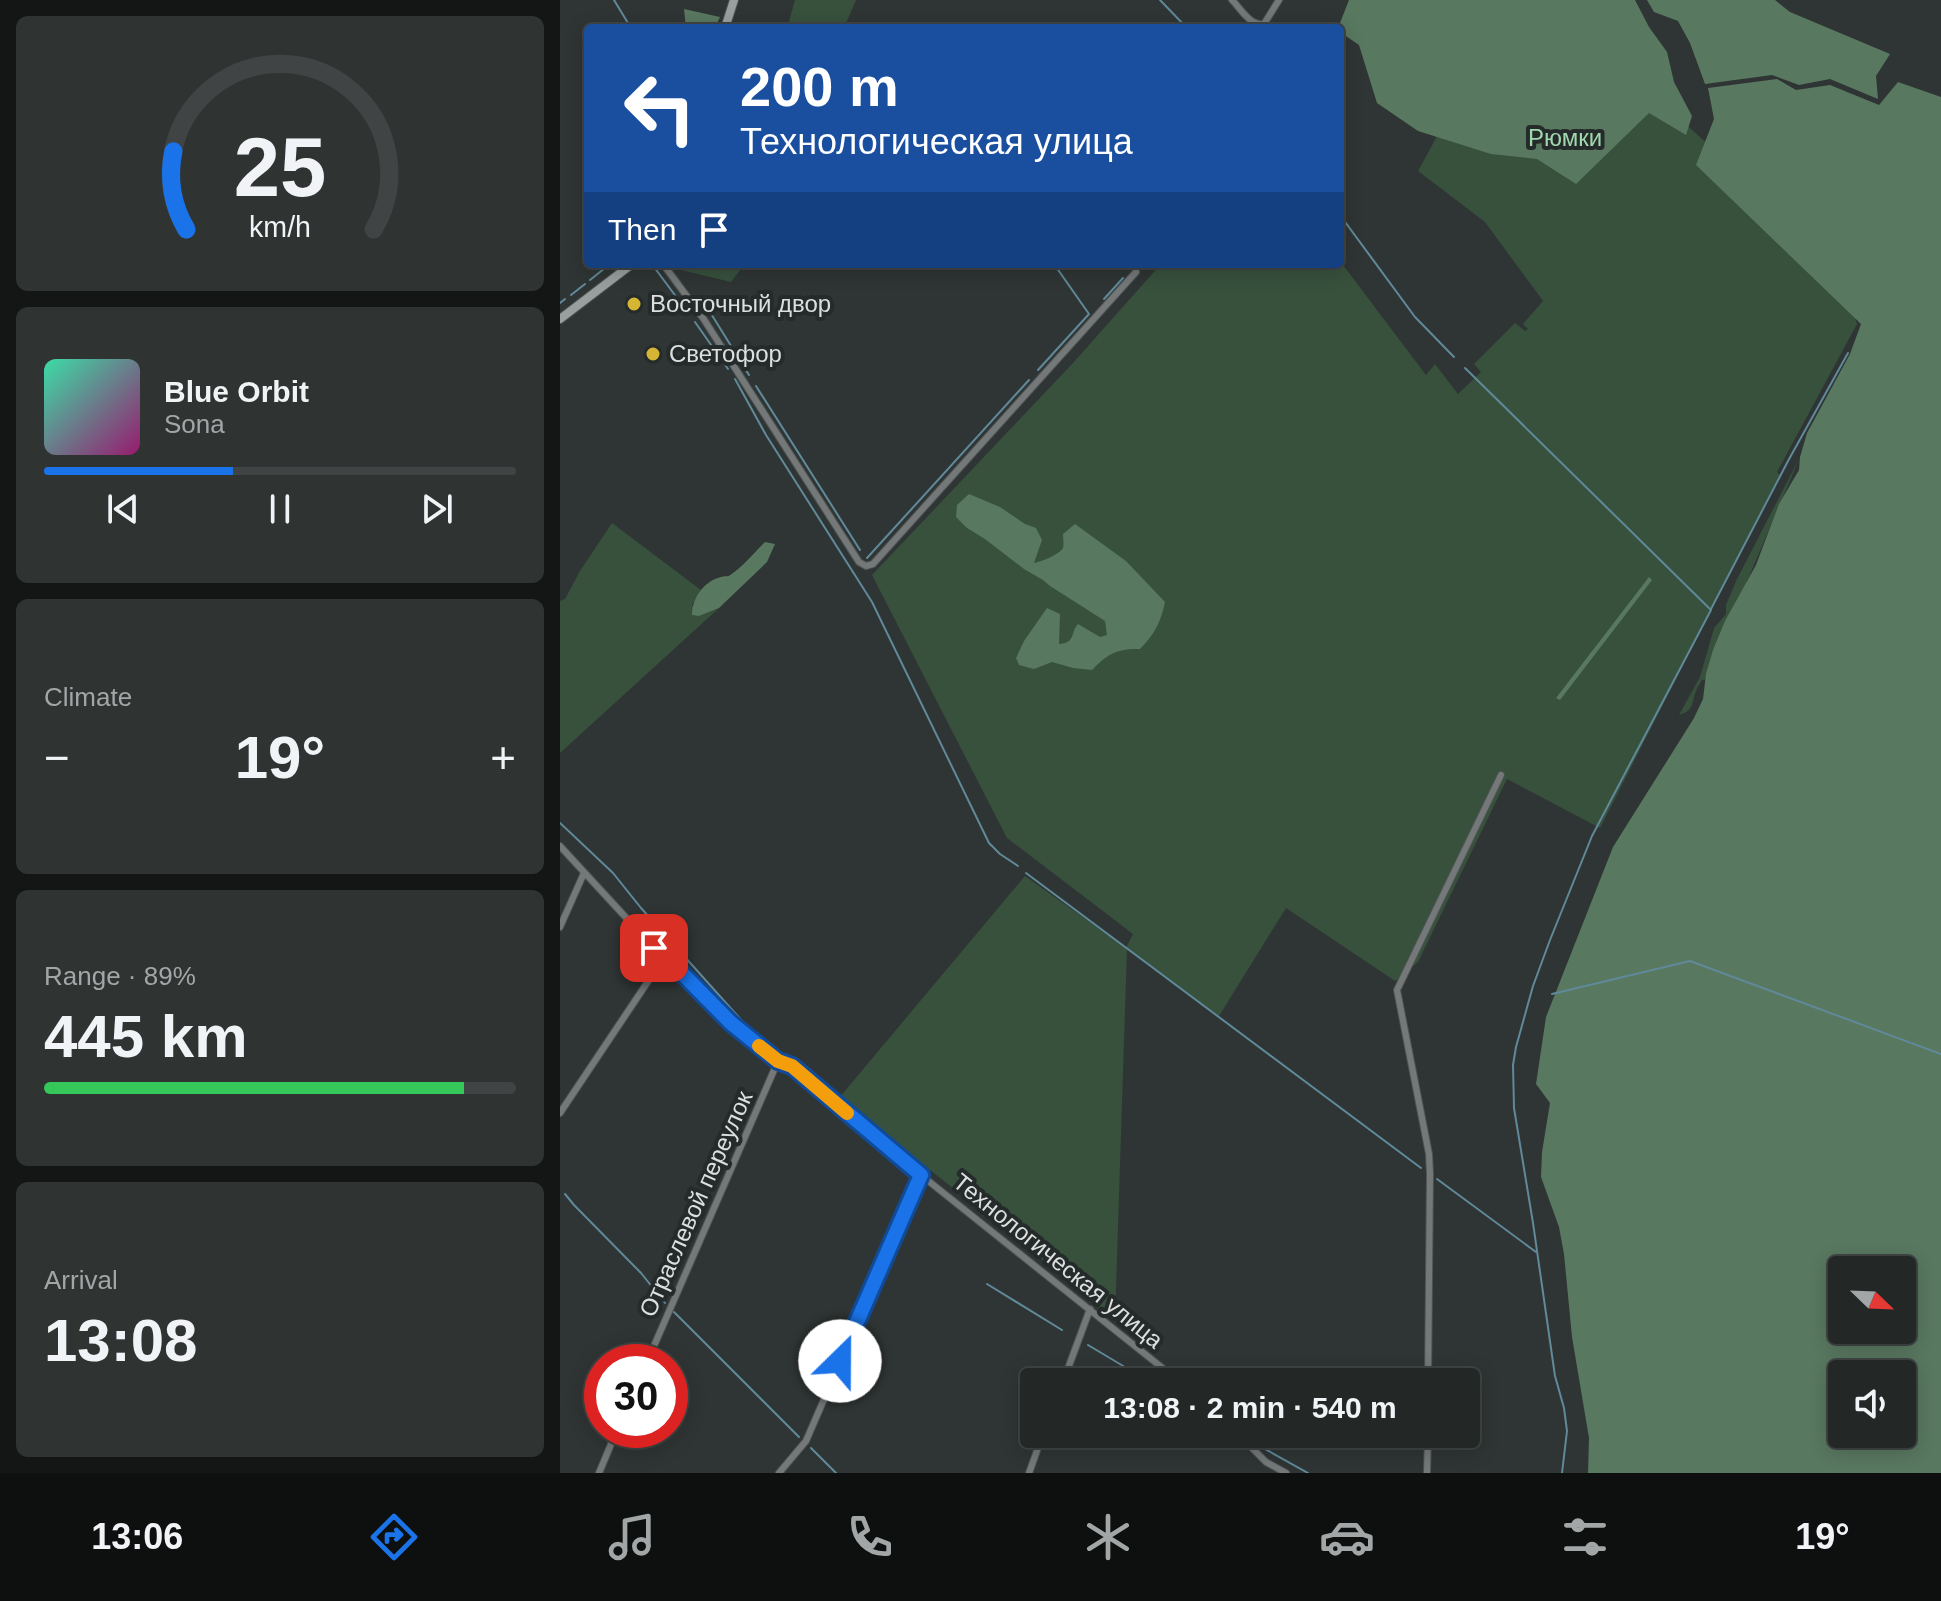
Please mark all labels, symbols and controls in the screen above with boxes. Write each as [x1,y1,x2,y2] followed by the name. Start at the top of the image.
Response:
[740,55,899,118] text: 200 m
[608,56,712,160] icon: left
[234,120,326,213] text: 25
[740,121,1133,162] text: Технологическая улица
[1528,124,1602,151] park label: Рюмки
[692,208,736,252] icon: arrive
[249,211,311,243] text: km/h
[608,213,676,246] text: Then
[650,290,831,317] place label: Восточный двор
[625,295,643,313] marker: Восточный двор
[669,340,782,367] place label: Светофор
[644,345,662,363] marker: Светофор
[164,375,309,408] text: Blue Orbit
[164,409,225,439] text: Sona
[101,487,145,531] icon: previous
[258,487,302,531] icon: pause
[415,487,459,531] icon: next
[44,682,132,712] text: Climate
[235,724,325,791] text: 19°
[44,733,70,782] text: −
[490,733,516,782] text: +
[620,914,688,982] pin
[632,926,676,970] icon: arrive
[44,961,196,991] text: Range · 89%
[44,1003,248,1070] text: 445 km
[634,1086,758,1321] street label: Отраслевой переулок
[948,1168,1169,1354] street label: Технологическая улица
[1828,1256,1916,1344] north arrow
[1828,1256,1916,1448] map controls
[44,1265,118,1295] text: Arrival
[44,1307,197,1374] text: 13:08
[798,1319,882,1403] position arrow
[584,1344,688,1448] speed limit sign: 30
[1828,1360,1916,1448] button: sound
[1103,1391,1397,1424] text: 13:08 · 2 min · 540 m
[366,1509,422,1565] icon: directions
[604,1509,660,1565] icon: music
[842,1509,898,1565] icon: phone
[1080,1509,1136,1565] icon: climate
[1319,1509,1375,1565] icon: car
[1557,1509,1613,1565] icon: filters
[91,1516,183,1557] text: 13:06
[1795,1516,1850,1557] text: 19°

